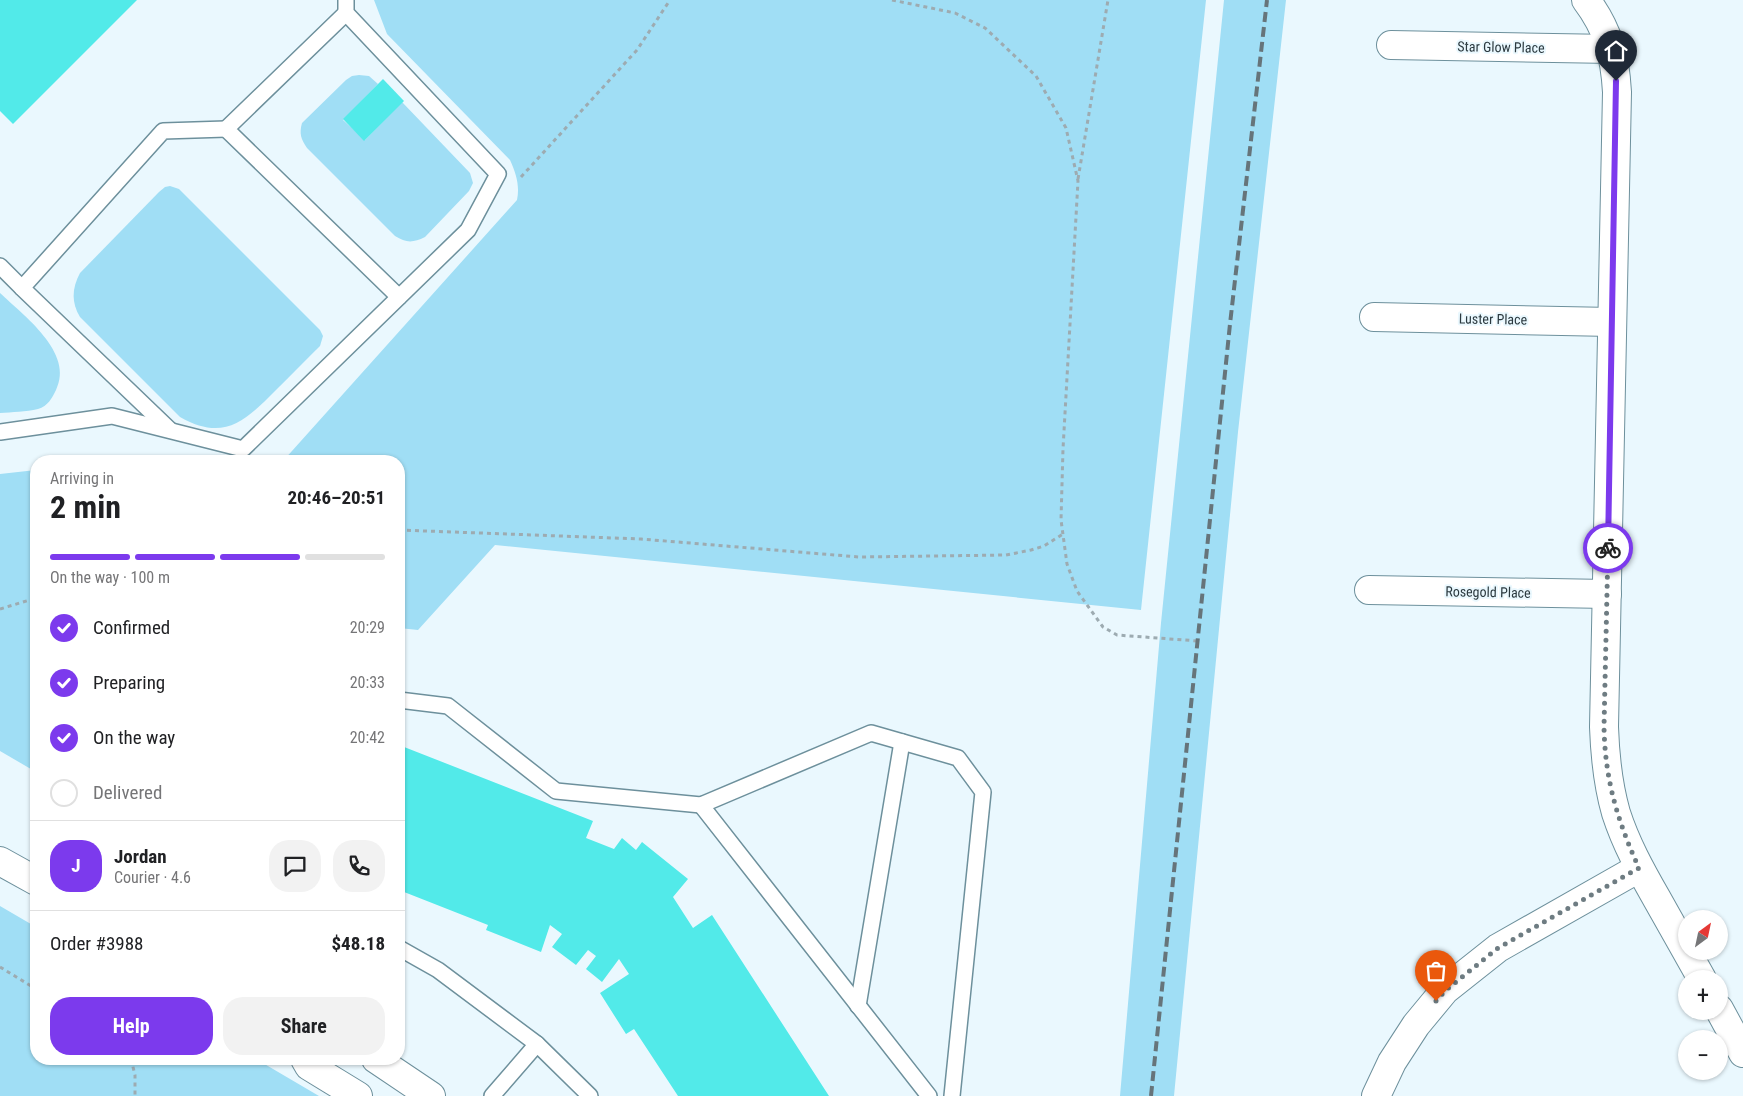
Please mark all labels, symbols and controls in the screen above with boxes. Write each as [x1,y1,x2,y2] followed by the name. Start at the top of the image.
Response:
[1595,30,1637,81] pin
[1602,37,1630,65] icon: home
[1457,38,1545,56] street label: Star Glow Place
[1459,310,1528,328] street label: Luster Place
[50,469,114,488] text: Arriving in
[287,486,385,509] text: 20:46–20:51
[50,488,121,526] text: 2 min
[1583,523,1633,573] courier
[1594,534,1622,562] icon: bike
[50,568,170,587] text: On the way · 100 m
[1445,583,1531,601] street label: Rosegold Place
[50,614,78,642] icon: check
[93,616,170,639] text: Confirmed
[350,618,385,637] text: 20:29
[50,669,78,697] icon: check
[93,671,165,694] text: Preparing
[350,673,385,692] text: 20:33
[50,724,78,752] icon: check
[93,726,175,749] text: On the way
[350,728,385,747] text: 20:42
[93,781,162,804] text: Delivered
[269,840,321,892] button: chat
[333,840,385,892] button: phone
[114,845,167,868] text: Jordan
[71,854,81,877] text: J
[114,868,191,887] text: Courier · 4.6
[1678,910,1728,960] north arrow
[1678,910,1728,1080] map controls
[50,932,143,955] text: Order #3988
[331,932,385,955] text: $48.18
[1415,950,1457,1001] pin
[1422,957,1450,985] icon: bag
[1678,970,1728,1020] button: +
[50,997,213,1055] button: Help
[223,997,385,1055] button: Share
[1678,1030,1728,1080] button: −

